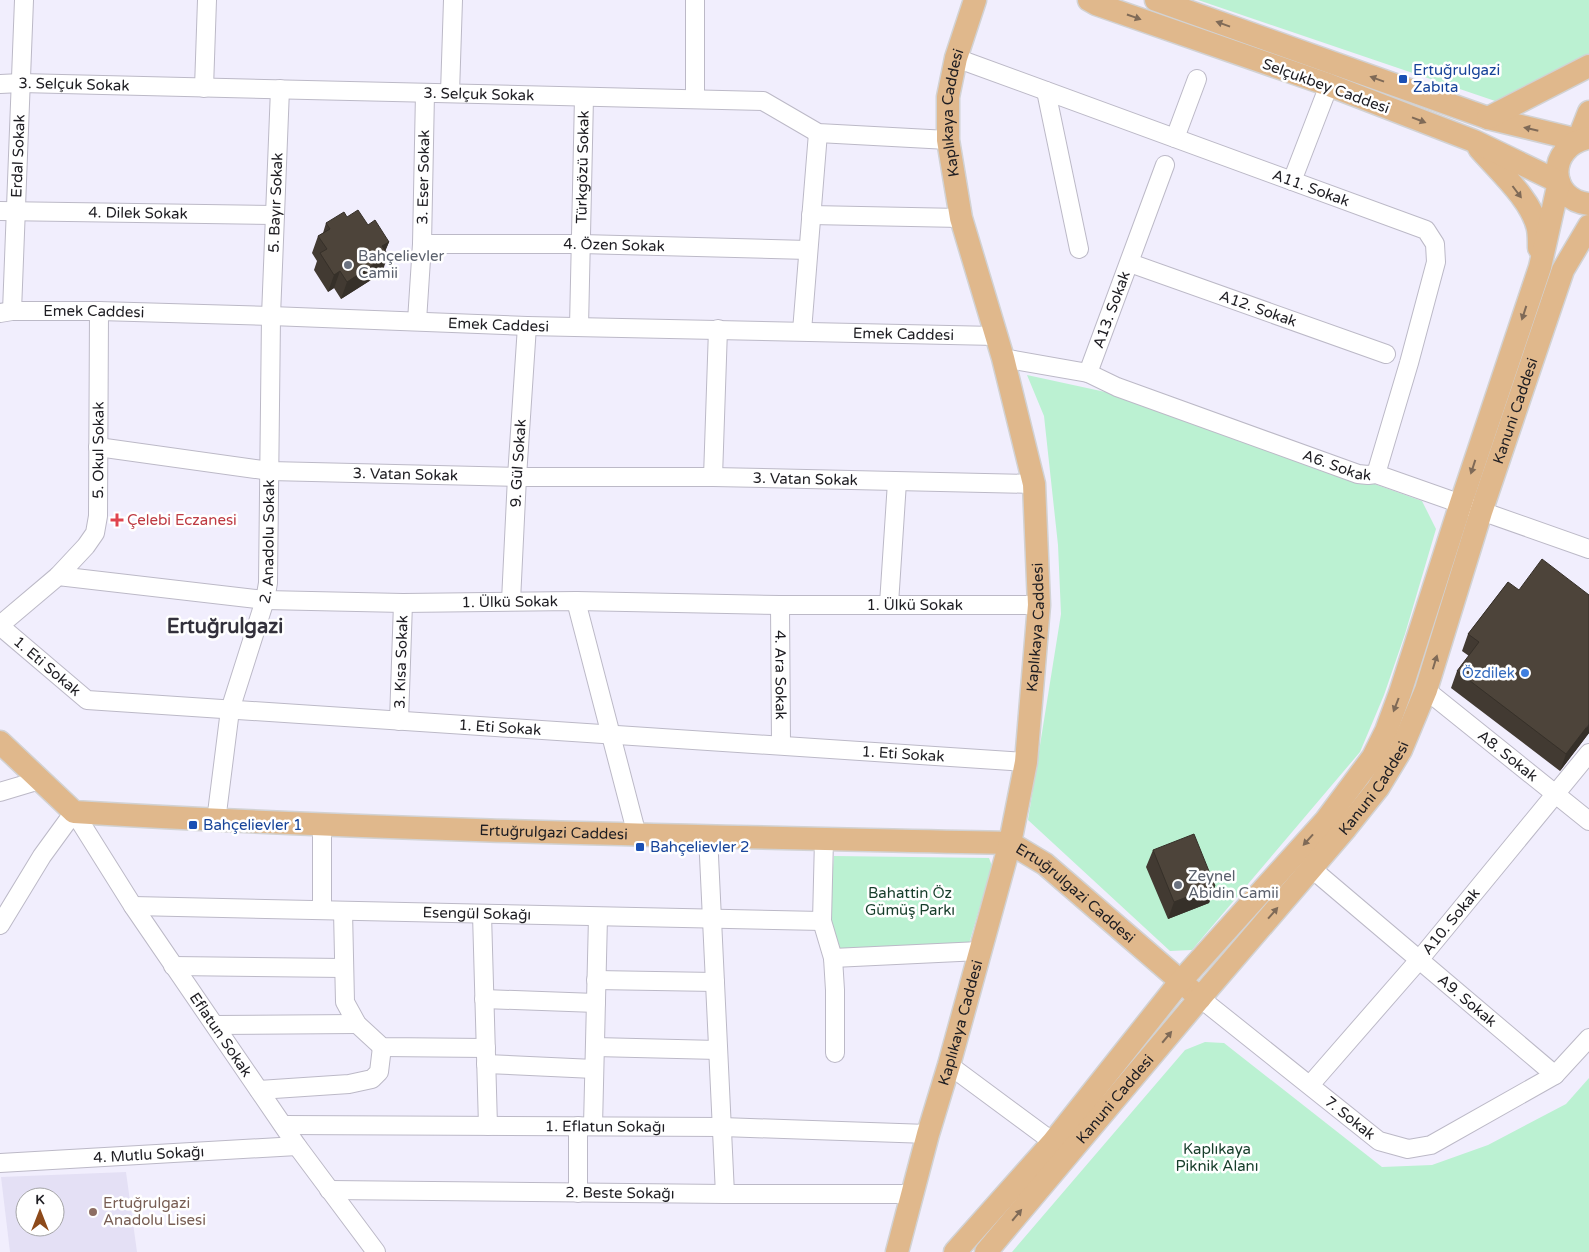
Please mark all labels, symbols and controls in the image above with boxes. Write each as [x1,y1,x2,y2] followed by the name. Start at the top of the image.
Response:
[1127,14,1142,22] one-way arrow
[1216,20,1231,27] one-way arrow
[939,46,967,178] street label: Kaplıkaya Caddesi
[1260,55,1392,117] street label: Selçukbey Caddesi
[1413,61,1500,96] place label: Ertuğrulgazi Zabıta
[1397,73,1409,85] marker: Ertuğrulgazi Zabıta
[18,74,130,95] street label: 3. Selçuk Sokak
[1369,75,1384,82] one-way arrow
[423,84,535,104] street label: 3. Selçuk Sokak
[572,110,593,224] street label: Türkgözü Sokak
[7,114,29,198] street label: Erdal Sokak
[1412,116,1427,124] one-way arrow
[1523,125,1538,133] one-way arrow
[413,129,433,225] street label: 3. Eser Sokak
[265,152,286,253] street label: 5. Bayır Sokak
[1270,166,1352,210] street label: A11. Sokak
[1511,185,1522,198] one-way arrow
[88,203,188,223] street label: 4. Dilek Sokak
[563,235,665,255] street label: 4. Özen Sokak
[358,247,444,282] place label: Bahçelievler Camii
[342,259,354,271] marker: Bahçelievler Camii
[1089,268,1134,351] street label: A13. Sokak
[1217,287,1299,331] street label: A12. Sokak
[43,302,145,321] street label: Emek Caddesi
[1520,306,1528,321] one-way arrow
[448,314,549,335] street label: Emek Caddesi
[853,324,954,344] street label: Emek Caddesi
[1489,355,1542,466] street label: Kanuni Caddesi
[89,401,108,499] street label: 5. Okul Sokak
[507,418,530,508] street label: 9. Gül Sokak
[1300,446,1372,484] street label: A6. Sokak
[1469,460,1477,475] one-way arrow
[352,464,458,485] street label: 3. Vatan Sokak
[752,469,858,489] street label: 3. Vatan Sokak
[256,479,278,605] street label: 2. Anadolu Sokak
[127,511,237,529] place label: Çelebi Eczanesi
[111,514,123,526] marker: Çelebi Eczanesi
[1023,562,1048,693] street label: Kaplıkaya Caddesi
[461,592,558,611] street label: 1. Ülkü Sokak
[866,596,963,614] street label: 1. Ülkü Sokak
[167,615,283,639] district label: Ertuğrulgazi
[390,615,412,709] street label: 3. Kısa Sokak
[771,630,790,720] street label: 4. Ara Sokak
[10,632,85,700] street label: 1. Eti Sokak
[1431,654,1439,669] one-way arrow
[1462,664,1515,682] place label: Özdilek
[1519,667,1531,679] marker: Özdilek
[1392,698,1400,713] one-way arrow
[458,716,542,739] street label: 1. Eti Sokak
[1474,726,1541,785] street label: A8. Sokak
[1335,739,1413,839] street label: Kanuni Caddesi
[861,742,945,766] street label: 1. Eti Sokak
[203,816,303,834] place label: Bahçelievler 1
[187,819,199,831] marker: Bahçelievler 1
[479,821,628,843] street label: Ertuğrulgazi Caddesi
[1302,833,1314,845] one-way arrow
[650,838,750,856] place label: Bahçelievler 2
[1012,840,1139,947] street label: Ertuğrulgazi Caddesi
[634,841,646,853] marker: Bahçelievler 2
[1188,867,1279,902] place label: Zeynel Abidin Camii
[1172,879,1184,891] marker: Zeynel Abidin Camii
[865,884,955,919] park label: Bahattin Öz Gümüş Parkı
[1418,884,1483,958] street label: A10. Sokak
[422,903,531,924] street label: Esengül Sokağı
[1267,907,1278,920] one-way arrow
[934,958,986,1088] street label: Kaplıkaya Caddesi
[1434,971,1500,1031] street label: A9. Sokak
[186,989,256,1080] street label: Eflatun Sokak
[1161,1031,1172,1043] one-way arrow
[1072,1051,1157,1147] street label: Kanuni Caddesi
[1321,1092,1379,1143] street label: 7. Sokak
[545,1117,665,1136] street label: 1. Eflatun Sokağı
[1176,1140,1258,1175] park label: Kaplıkaya Piknik Alanı
[93,1142,205,1167] street label: 4. Mutlu Sokağı
[565,1183,675,1202] street label: 2. Beste Sokağı
[15,1187,65,1237] north arrow
[35,1191,45,1208] text: K
[103,1194,206,1229] place label: Ertuğrulgazi Anadolu Lisesi
[87,1206,99,1218] marker: Ertuğrulgazi Anadolu Lisesi
[1012,1208,1023,1221] one-way arrow

